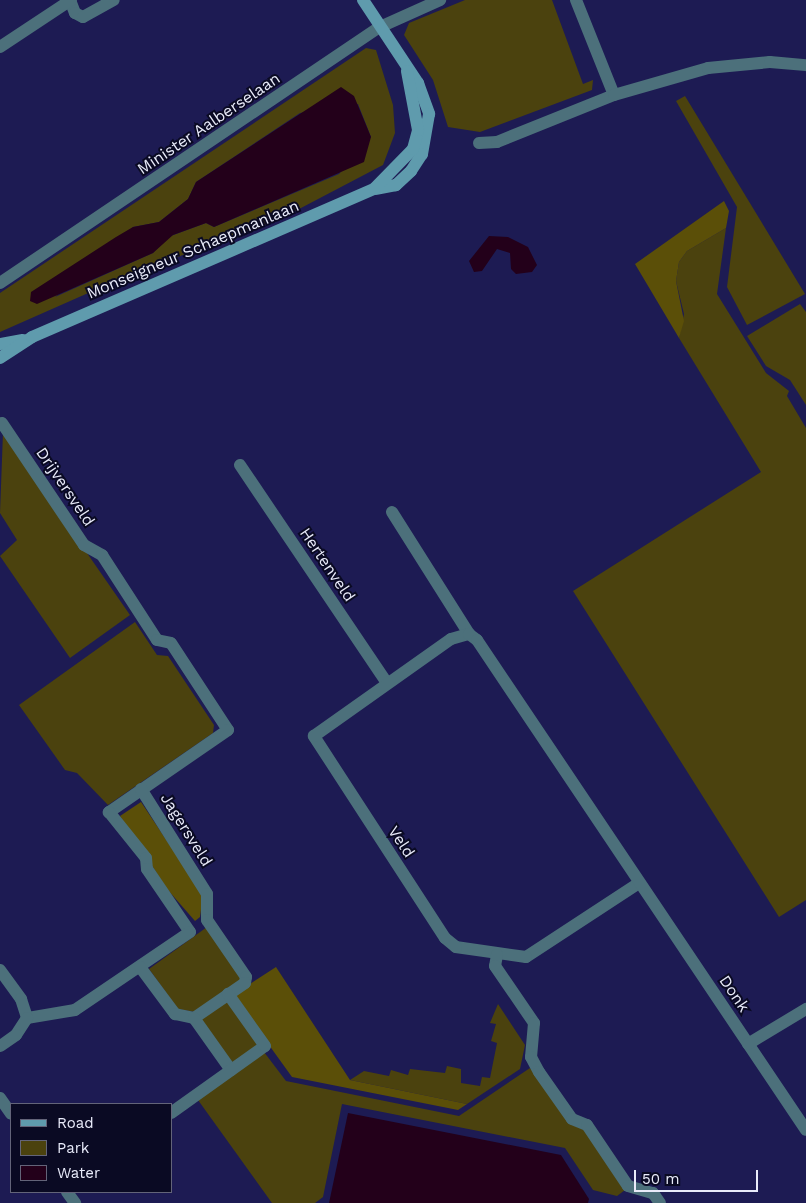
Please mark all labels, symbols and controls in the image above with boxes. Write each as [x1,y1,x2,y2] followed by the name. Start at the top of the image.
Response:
[134,69,284,179] street label: Minister Aalberselaan
[84,196,302,304] street label: Monseigneur Schaepmanlaan
[32,444,98,530] street label: Drijversveld
[295,524,359,606] street label: Hertenveld
[156,790,216,870] street label: Jagersveld
[384,823,418,861] street label: Veld
[715,972,753,1016] street label: Donk
[10,1103,172,1193] legend
[57,1114,94,1132] text: Road
[57,1139,89,1157] text: Park
[636,1160,760,1192] scale bar
[57,1164,100,1182] text: Water
[642,1170,679,1188] text: 50 m

